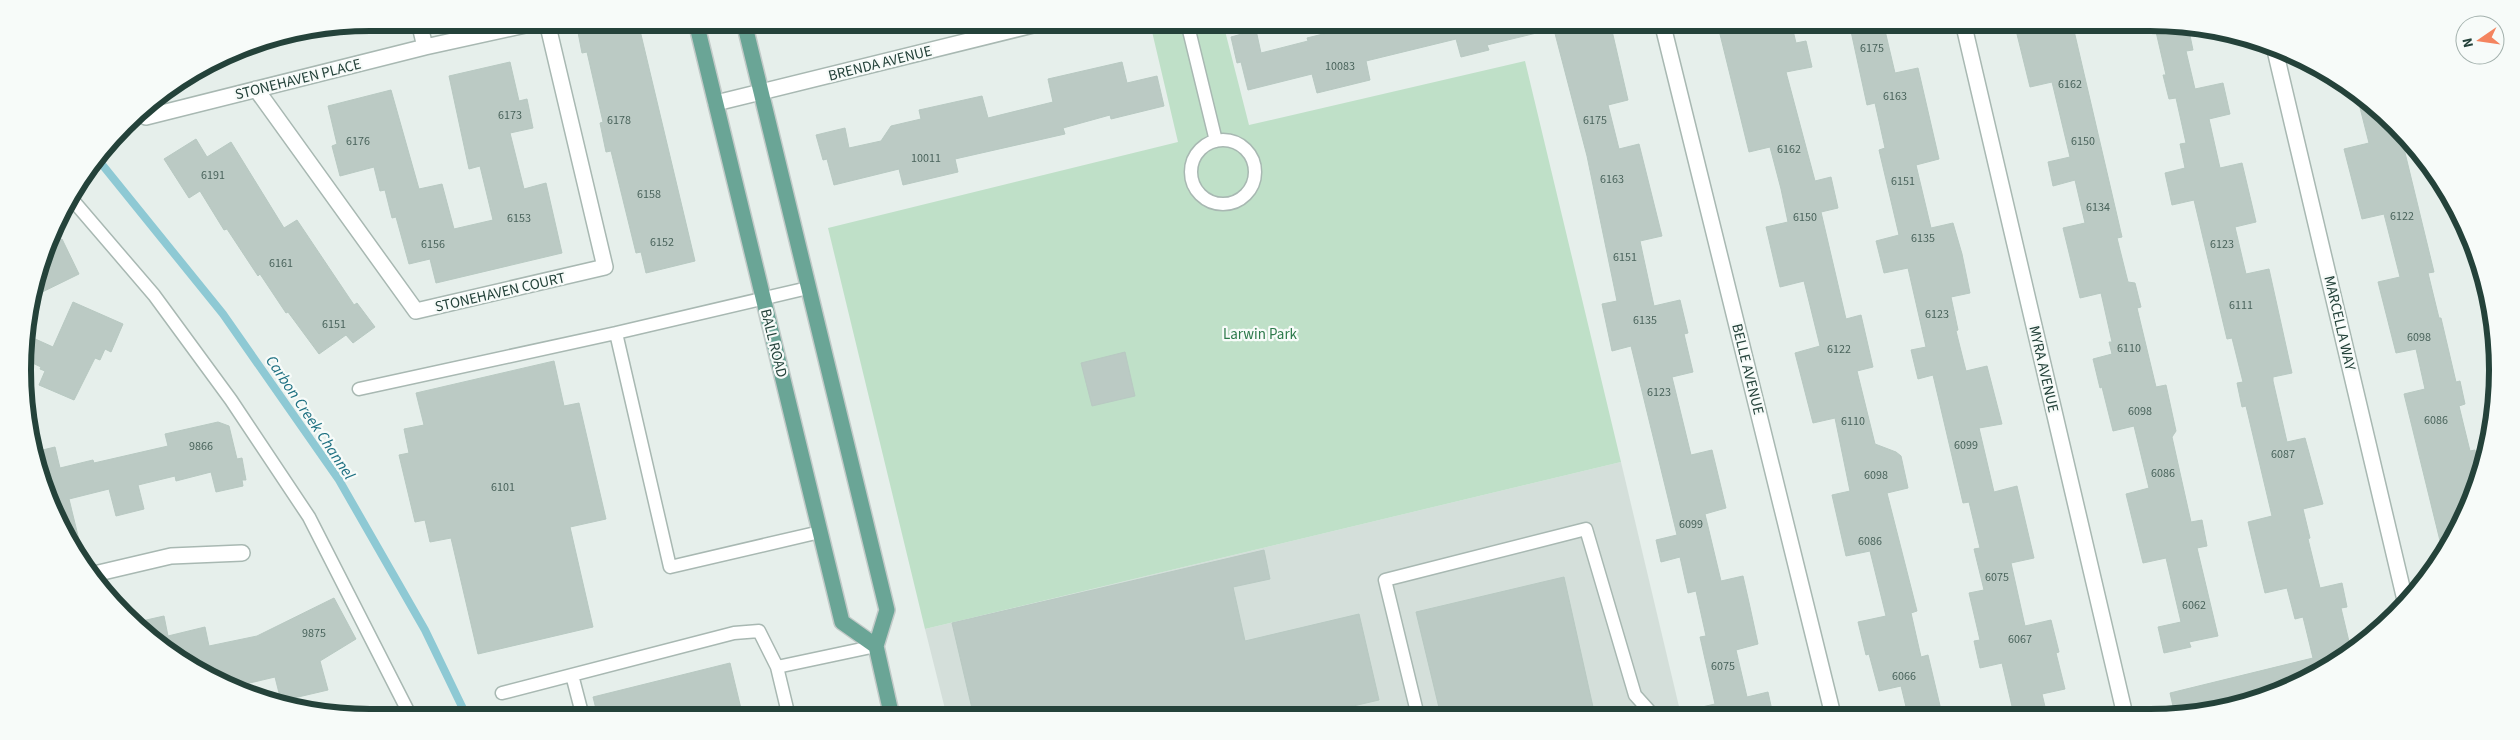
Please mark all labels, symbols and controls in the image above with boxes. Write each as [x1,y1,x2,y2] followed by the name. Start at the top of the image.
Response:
[2455,15,2505,65] north arrow
[2458,36,2479,49] text: N
[826,40,934,87] street label: BRENDA AVENUE
[1860,40,1884,57] house number: 6175
[233,54,363,105] street label: STONEHAVEN PLACE
[1325,58,1355,75] house number: 10083
[2058,76,2082,93] house number: 6162
[1883,88,1907,105] house number: 6163
[498,107,522,124] house number: 6173
[607,112,631,129] house number: 6178
[1583,112,1607,129] house number: 6175
[346,133,370,150] house number: 6176
[2071,133,2095,150] house number: 6150
[1777,141,1801,158] house number: 6162
[911,150,941,167] house number: 10011
[201,167,225,184] house number: 6191
[1600,171,1624,188] house number: 6163
[1891,173,1915,190] house number: 6151
[637,186,661,203] house number: 6158
[2086,199,2110,216] house number: 6134
[2390,208,2414,225] house number: 6122
[1793,209,1817,226] house number: 6150
[507,210,531,227] house number: 6153
[1911,230,1935,247] house number: 6135
[650,234,674,251] house number: 6152
[421,236,445,253] house number: 6156
[2210,236,2234,253] house number: 6123
[1613,249,1637,266] house number: 6151
[269,255,293,272] house number: 6161
[433,267,567,318] street label: STONEHAVEN COURT
[2318,274,2361,373] street label: MARCELLA WAY
[2229,297,2253,314] house number: 6111
[755,306,792,380] street label: BALL ROAD
[1925,306,1949,323] house number: 6123
[1633,312,1657,329] house number: 6135
[322,316,346,333] house number: 6151
[1726,321,1769,417] street label: BELLE AVENUE
[1223,324,1298,345] park label: Larwin Park
[2023,324,2064,415] street label: MYRA AVENUE
[2407,329,2431,346] house number: 6098
[2117,340,2141,357] house number: 6110
[1827,341,1851,358] house number: 6122
[260,351,360,484] water label: Carbon Creek Channel
[1647,384,1671,401] house number: 6123
[2128,403,2152,420] house number: 6098
[2424,412,2448,429] house number: 6086
[1841,413,1865,430] house number: 6110
[1954,437,1978,454] house number: 6099
[189,438,213,455] house number: 9866
[2271,446,2295,463] house number: 6087
[2151,465,2175,482] house number: 6086
[1864,467,1888,484] house number: 6098
[491,479,515,496] house number: 6101
[1679,516,1703,533] house number: 6099
[1858,533,1882,550] house number: 6086
[1985,569,2009,586] house number: 6075
[2182,597,2206,614] house number: 6062
[302,625,326,642] house number: 9875
[2008,631,2032,648] house number: 6067
[1711,658,1735,675] house number: 6075
[1892,668,1916,685] house number: 6066

